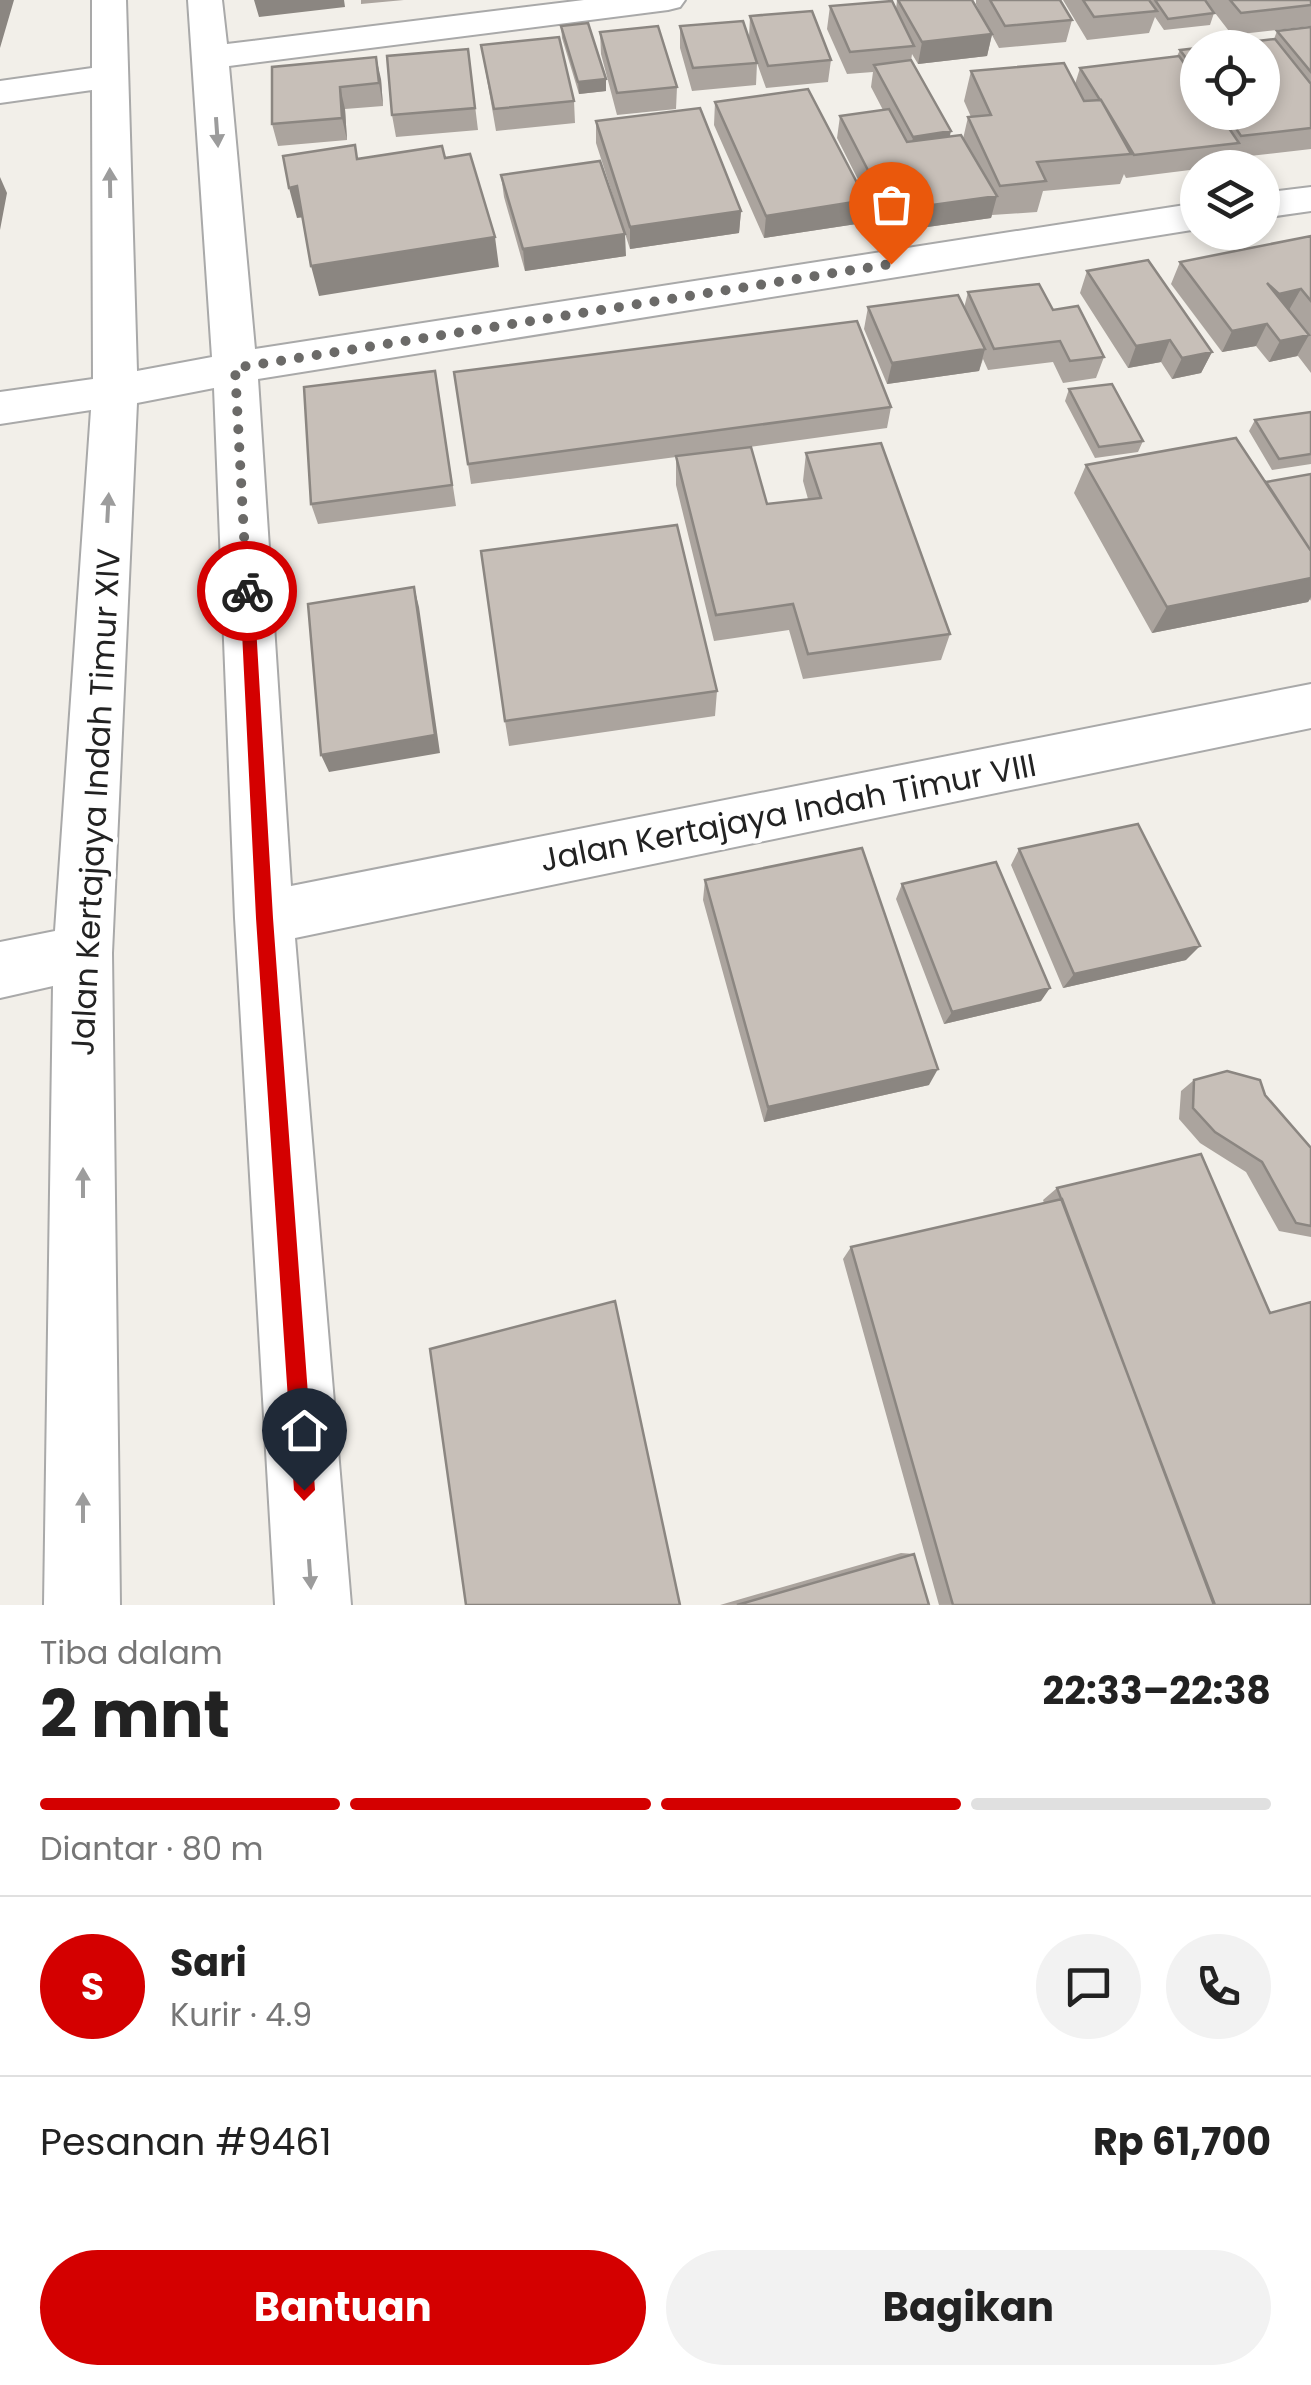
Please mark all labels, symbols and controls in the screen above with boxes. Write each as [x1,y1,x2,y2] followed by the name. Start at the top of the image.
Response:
[1180,30,1280,250] map controls
[1180,30,1280,130] button: locate
[209,117,225,148] one-way arrow
[1180,150,1280,250] button: layers
[849,162,934,265] pin
[102,167,118,199] one-way arrow
[864,177,919,232] icon: bag
[100,492,116,524] one-way arrow
[197,541,297,641] courier
[59,547,131,1057] street label: Jalan Kertajaya Indah Timur XIV
[220,564,275,619] icon: bike
[536,742,1040,882] street label: Jalan Kertajaya Indah Timur VIII
[75,1166,91,1198] one-way arrow
[262,1388,347,1491] pin
[277,1403,332,1458] icon: home
[75,1491,91,1523] one-way arrow
[303,1558,319,1590] one-way arrow
[40,1630,223,1675] text: Tiba dalam
[1043,1664,1271,1717] text: 22:33–22:38
[40,1669,230,1760] text: 2 mnt
[40,1826,264,1871] text: Diantar · 80 m
[1036,1934,1141,2039] button: chat
[1166,1934,1271,2039] button: phone
[170,1936,247,1989] text: Sari
[81,1960,104,2013] text: S
[170,1992,312,2037] text: Kurir · 4.9
[40,2115,332,2168] text: Pesanan #9461
[1093,2115,1271,2168] text: Rp 61,700
[40,2250,646,2365] button: Bantuan
[666,2250,1271,2365] button: Bagikan

